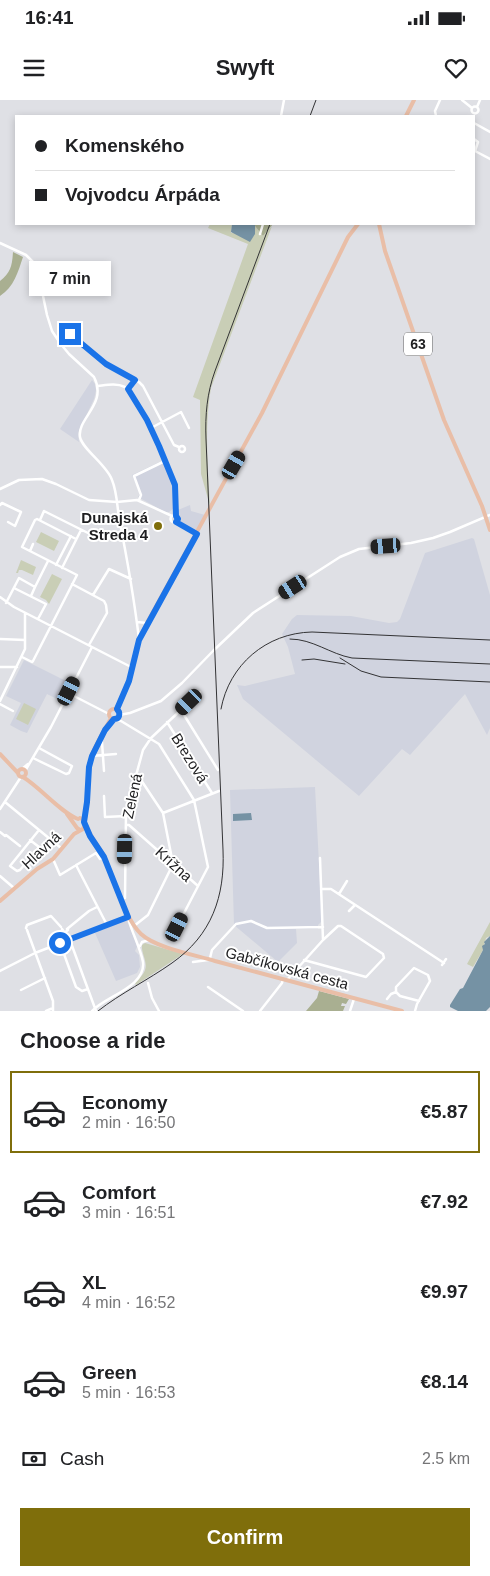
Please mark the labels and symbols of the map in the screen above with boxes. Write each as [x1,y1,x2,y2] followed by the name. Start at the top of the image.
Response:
[29,262,111,296] callout: 7 min
[59,323,81,345] route end
[404,332,432,355] road number: 63
[220,448,247,482] car
[81,509,149,543] place label: Dunajská Streda 4
[152,520,164,532] marker: Dunajská Streda 4
[370,537,401,555] car
[276,573,309,601] car
[55,674,82,708] car
[172,686,205,718] car
[168,730,212,786] street label: Brezová
[119,771,145,820] street label: Zelená
[18,827,64,872] street label: Hlavná
[117,834,132,864] car
[152,843,196,885] street label: Krížna
[163,910,190,944] car
[49,932,71,954] route start
[224,943,351,993] street label: Gabčíkovská cesta

